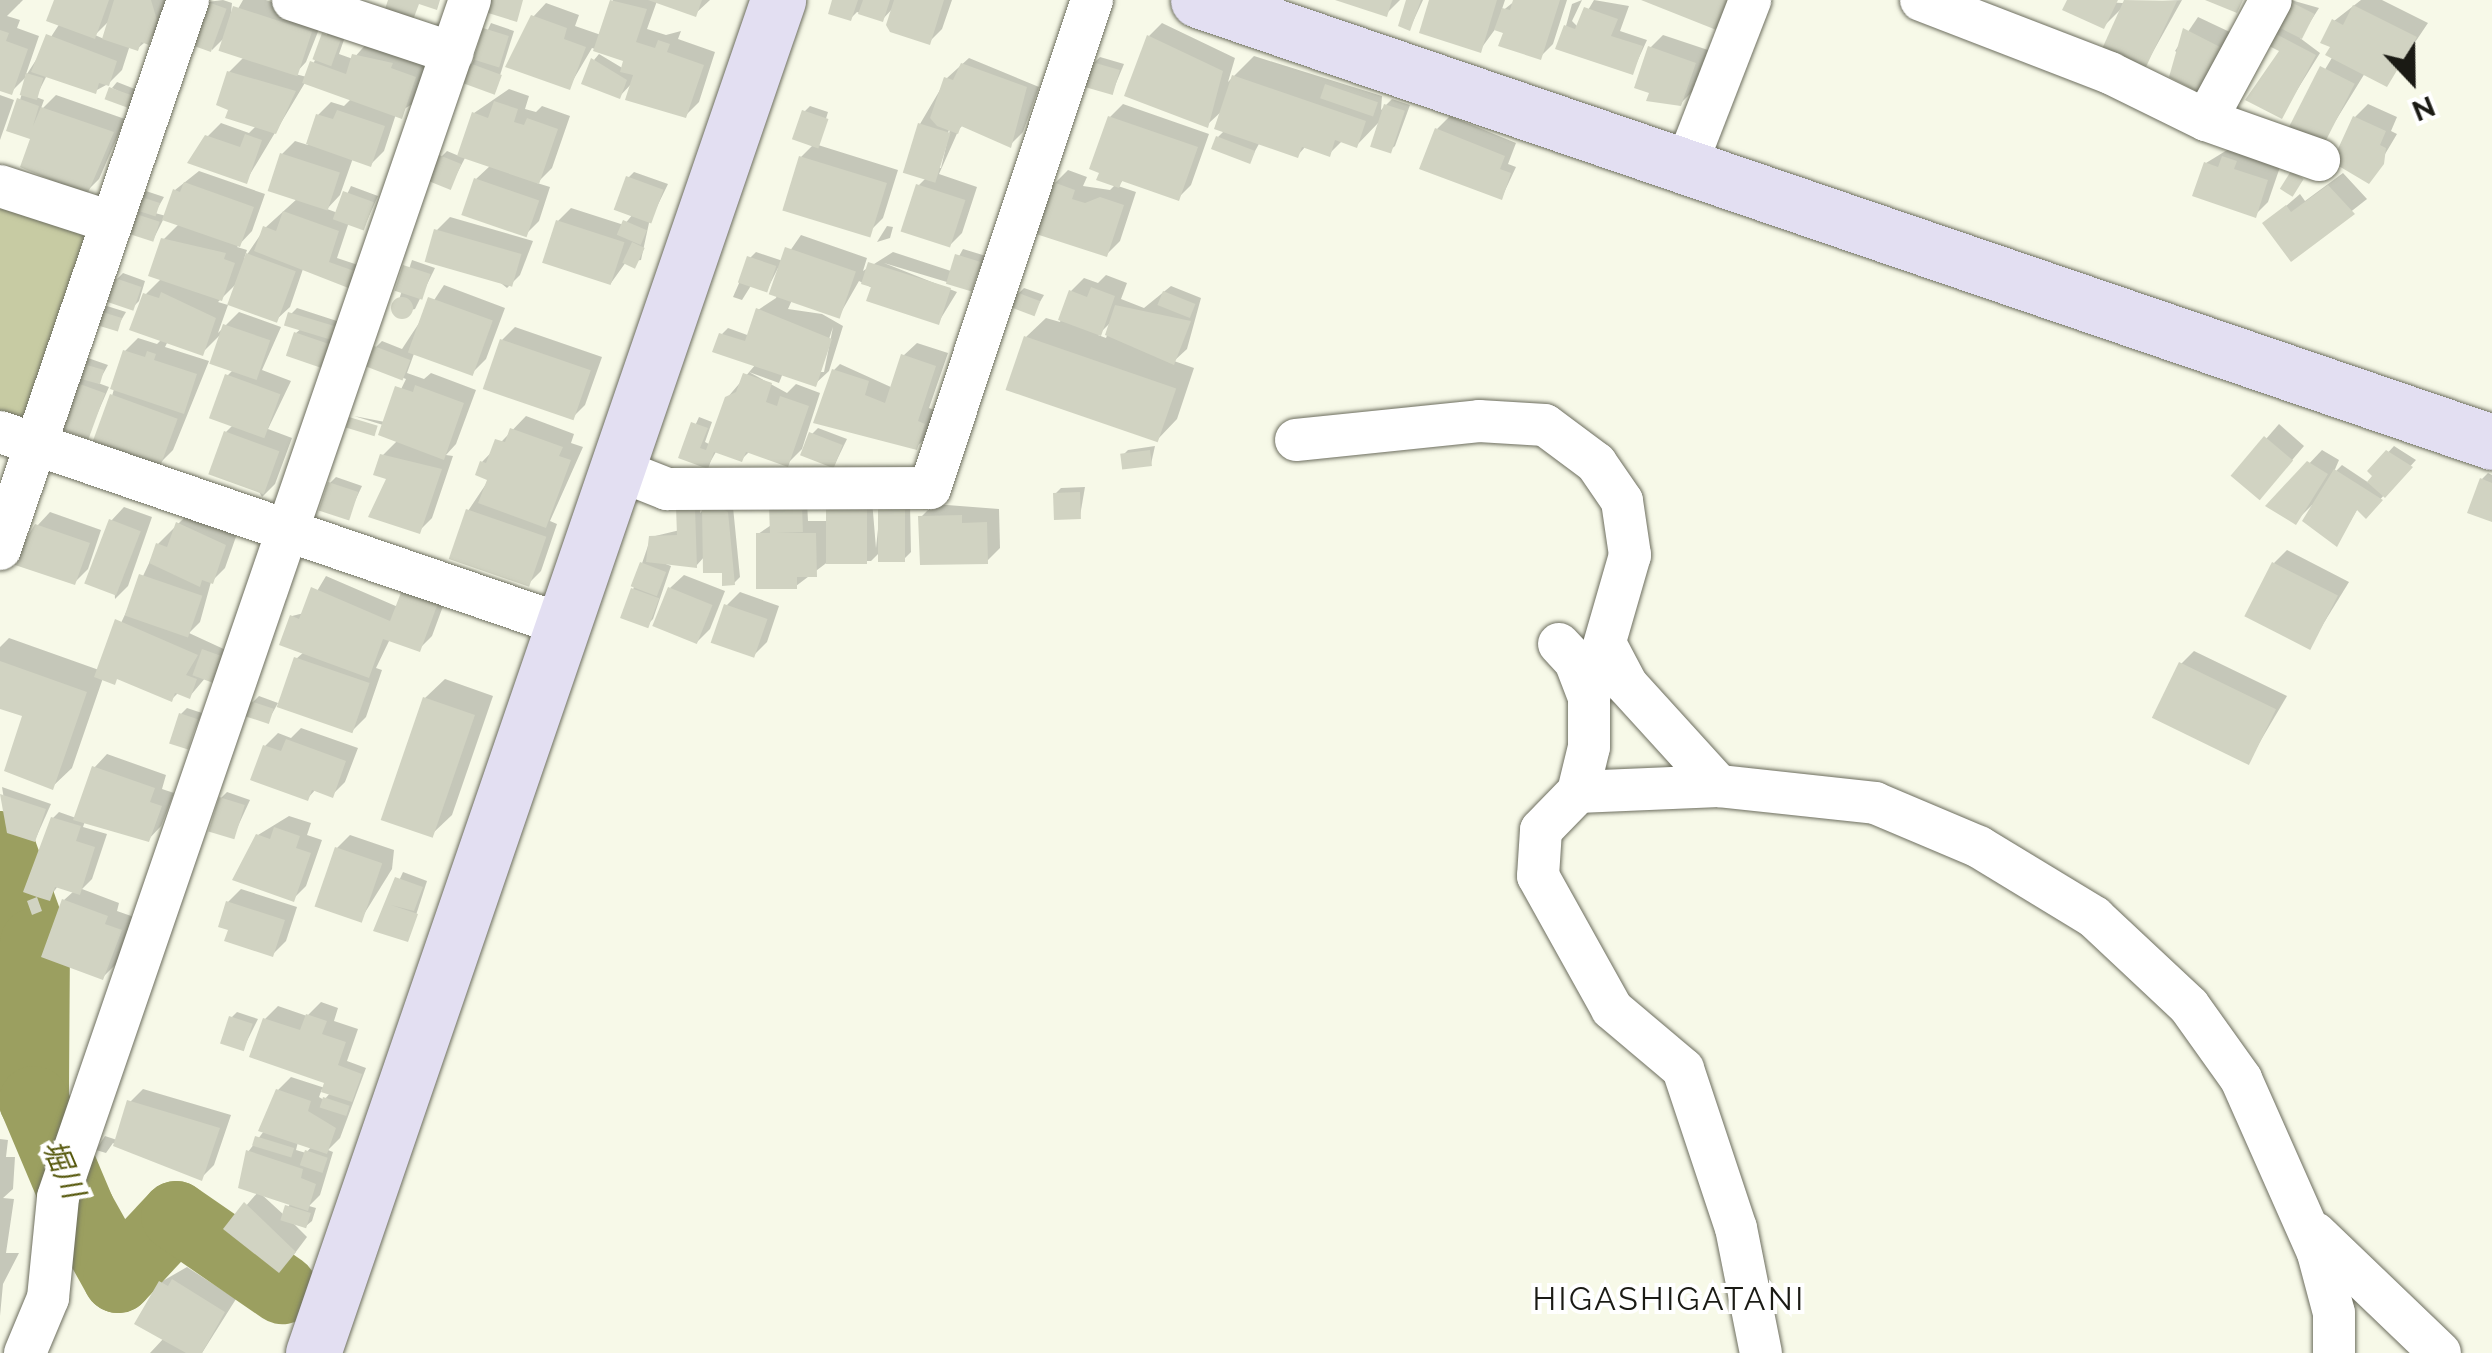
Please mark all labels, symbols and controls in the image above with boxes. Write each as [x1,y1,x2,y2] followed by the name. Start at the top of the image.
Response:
[2362,30,2462,130] north arrow
[2407,89,2440,128] text: N
[35,1134,91,1204] water label: 堀川
[1532,1280,1806,1318] district label: HIGASHIGATANI

